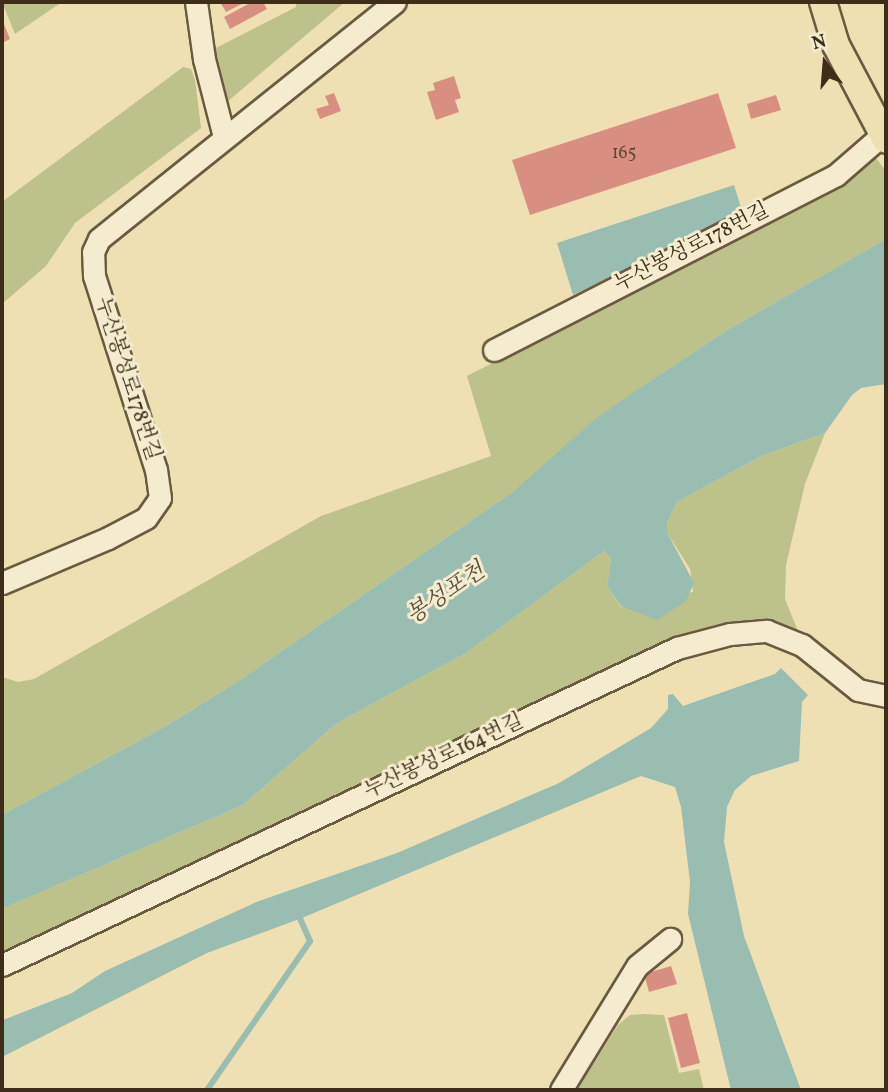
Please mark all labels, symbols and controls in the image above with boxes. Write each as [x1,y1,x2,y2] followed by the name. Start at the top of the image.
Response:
[790,28,860,98] north arrow
[809,28,829,57] text: N
[612,143,636,165] house number: 165
[610,198,774,298] street label: 누산봉성로178번길
[89,294,165,464] street label: 누산봉성로178번길
[401,558,491,630] water label: 봉성포천
[360,709,528,805] street label: 누산봉성로164번길

